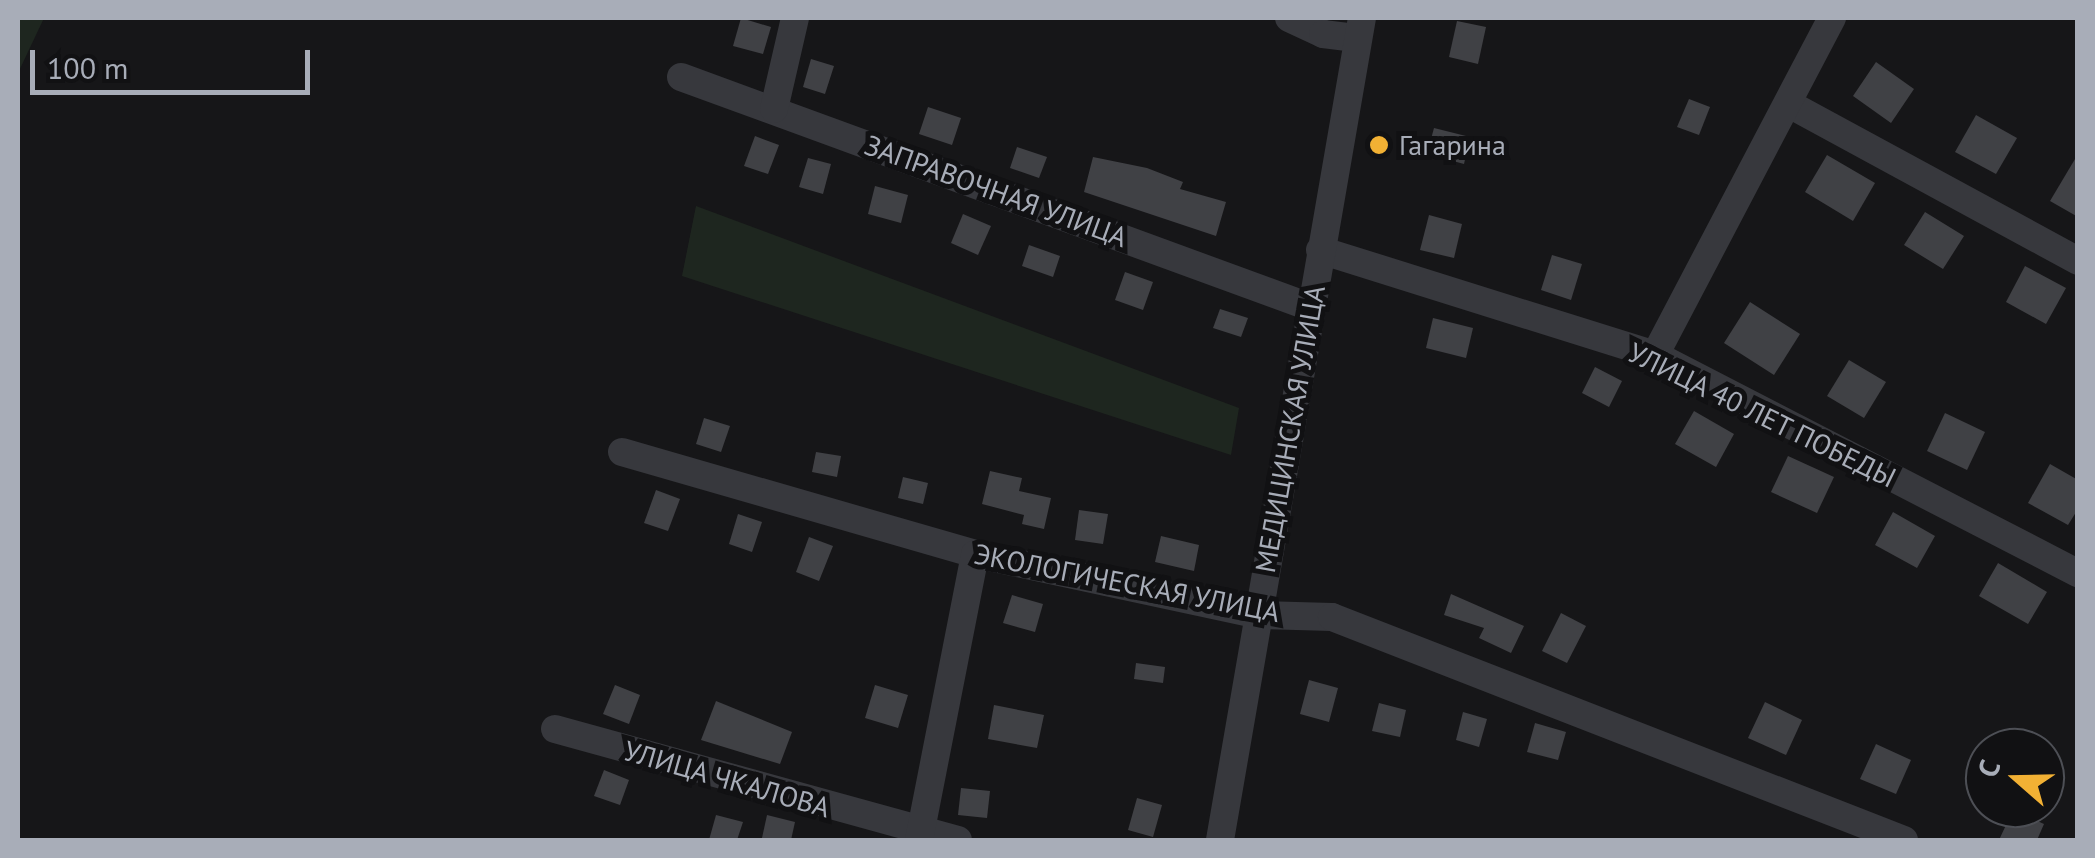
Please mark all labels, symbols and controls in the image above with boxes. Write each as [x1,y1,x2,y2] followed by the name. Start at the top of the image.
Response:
[35,30,315,92] scale bar
[47,48,128,87] text: 100 m
[860,128,1132,254] street label: ЗАПРАВОЧНАЯ УЛИЦА
[1399,128,1506,162] place label: Гагарина
[1368,134,1390,156] marker: Гагарина
[1248,282,1332,576] street label: МЕДИЦИНСКАЯ УЛИЦА
[1622,335,1902,495] street label: УЛИЦА 40 ЛЕТ ПОБЕДЫ
[971,537,1283,629] street label: ЭКОЛОГИЧЕСКАЯ УЛИЦА
[1965,728,2065,828] north arrow
[620,733,834,825] street label: УЛИЦА ЧКАЛОВА
[1968,755,2008,782] text: С

